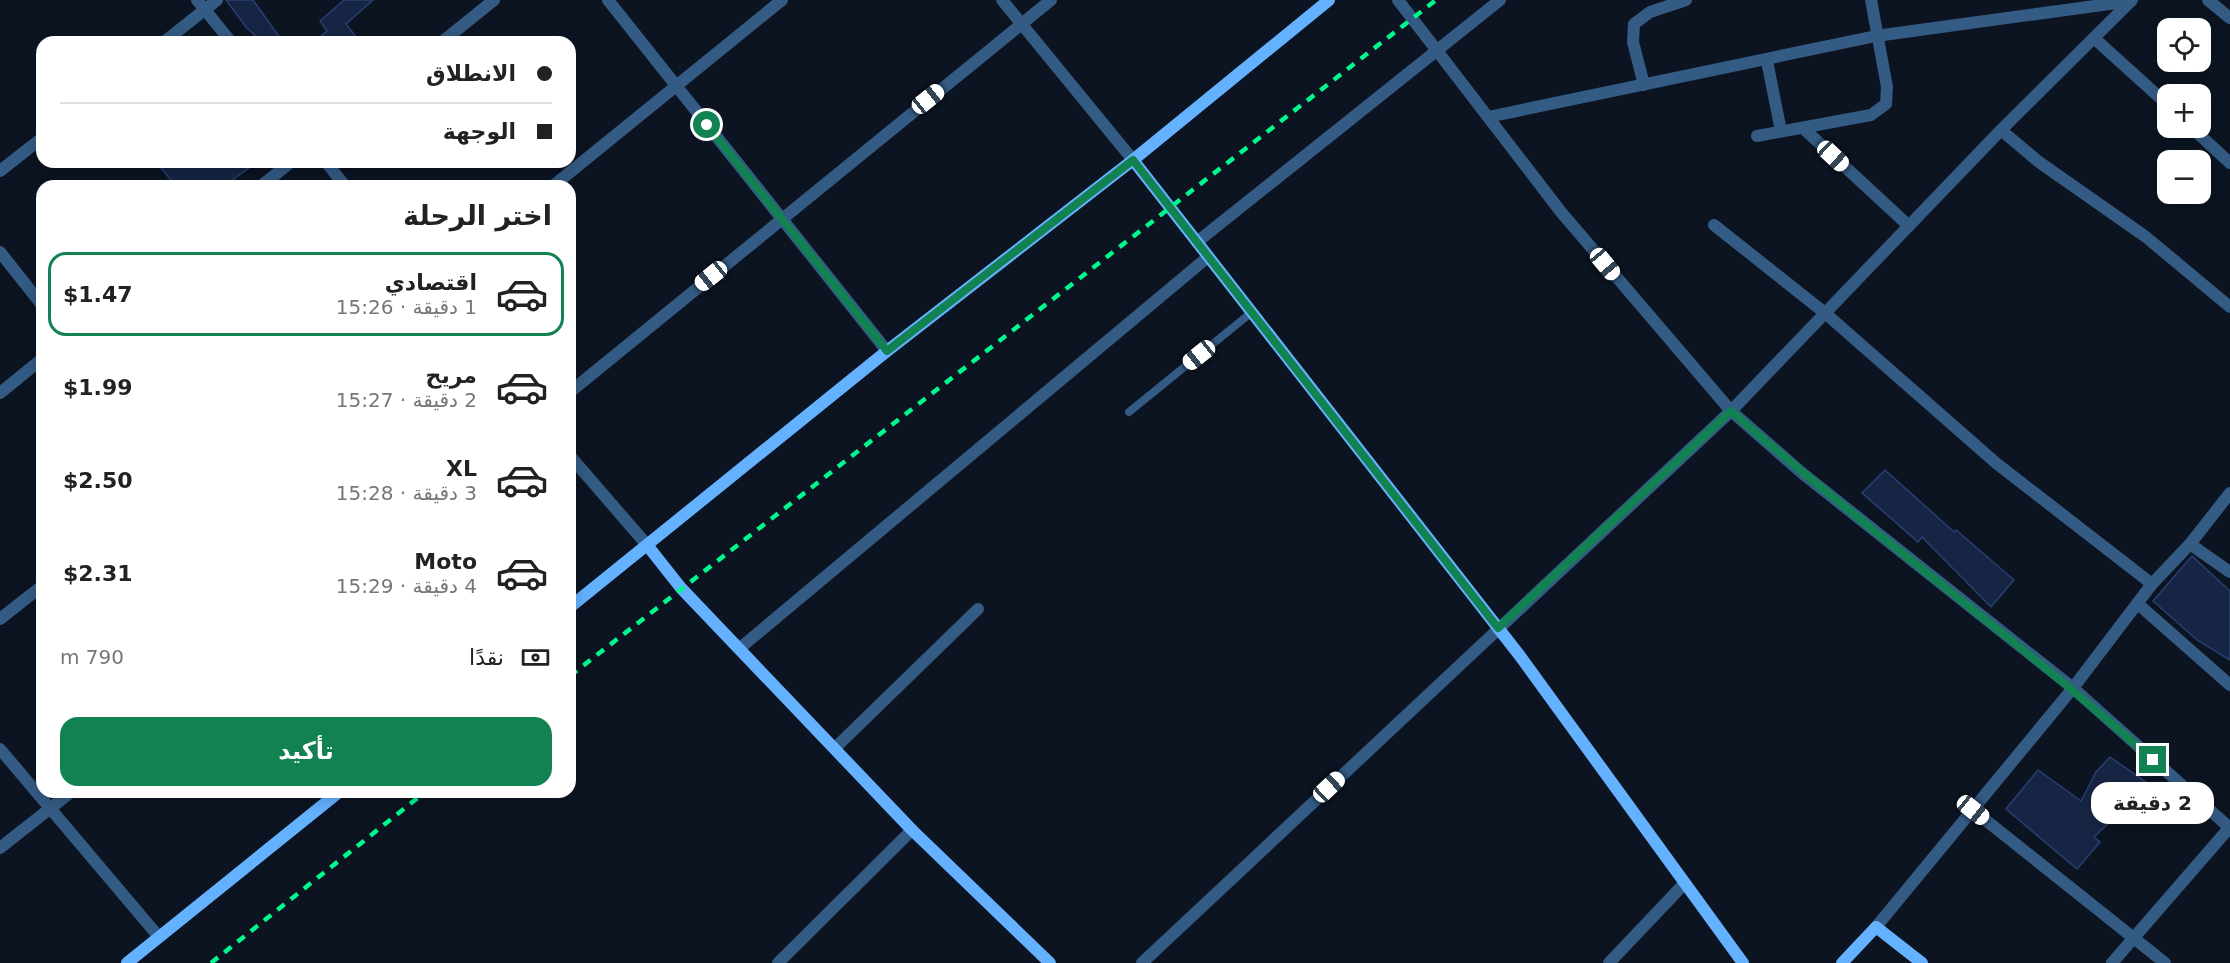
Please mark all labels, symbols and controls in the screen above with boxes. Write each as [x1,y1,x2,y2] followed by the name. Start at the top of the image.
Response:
[2157,18,2211,204] map controls
[2157,18,2211,72] button: locate
[426,61,516,86] text: الانطلاق
[908,81,948,117] car
[2157,84,2211,138] button: +
[693,111,720,138] route start
[443,119,516,144] text: الوجهة
[1814,137,1852,175] car
[2157,150,2211,204] button: −
[403,200,552,231] text: اختر الرحلة
[1587,244,1623,284] car
[691,258,731,294] car
[495,267,549,321] icon: car
[385,270,477,295] text: اقتصادي
[63,282,133,307] text: $1.47
[336,295,477,319] text: 1 دقيقة · 15:26
[1179,337,1219,373] car
[495,360,549,414] icon: car
[426,363,477,388] text: مريح
[63,375,133,400] text: $1.99
[336,388,477,412] text: 2 دقيقة · 15:27
[495,453,549,507] icon: car
[446,456,477,481] text: XL
[63,468,133,493] text: $2.50
[336,481,477,505] text: 3 دقيقة · 15:28
[495,546,549,600] icon: car
[414,549,477,574] text: Moto
[63,561,133,586] text: $2.31
[336,574,477,598] text: 4 دقيقة · 15:29
[519,641,552,674] icon: cash
[60,645,124,669] text: 790 m
[469,645,504,670] text: نقدًا
[60,717,552,786] button: تأكيد
[2139,746,2166,773] route end
[1310,768,1348,806] car
[2092,781,2214,823] callout: 2 دقيقة
[2113,791,2192,815] text: 2 دقيقة
[1953,792,1993,828] car

